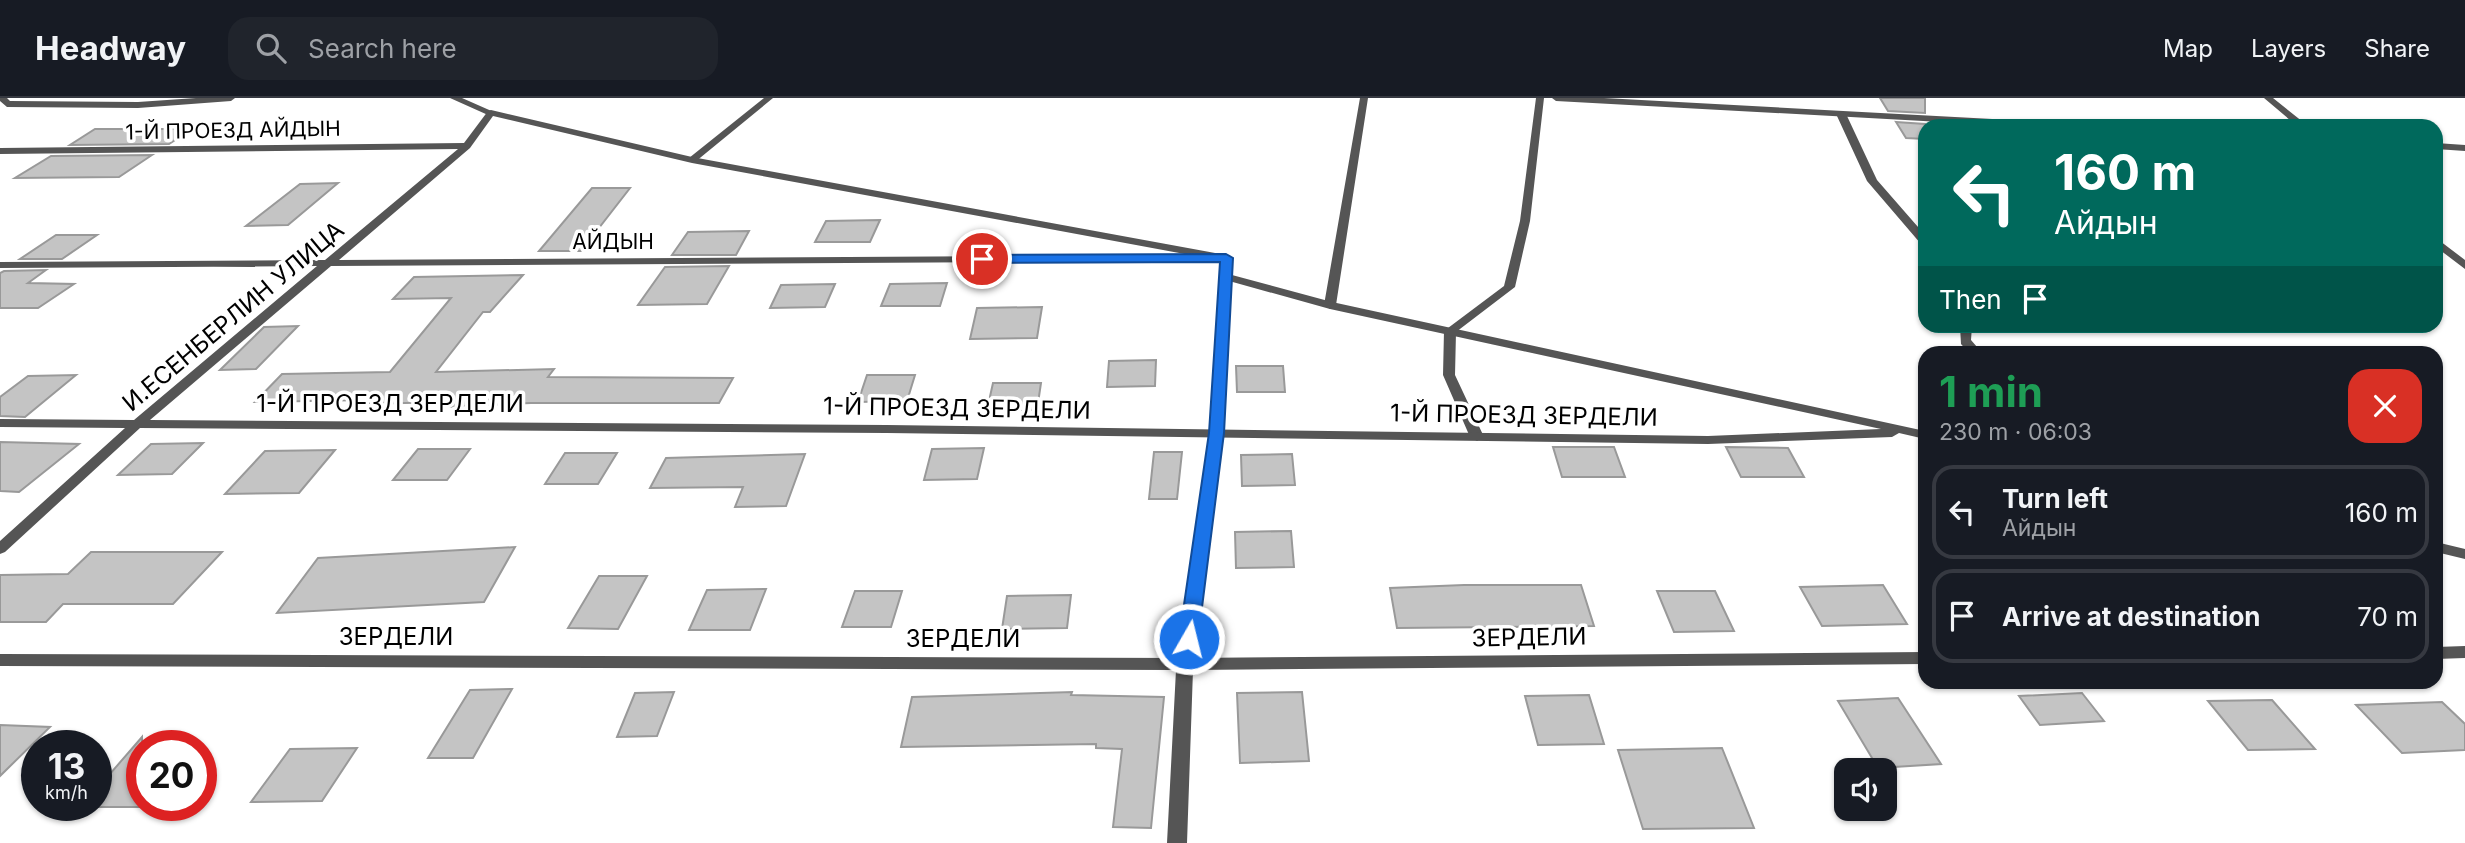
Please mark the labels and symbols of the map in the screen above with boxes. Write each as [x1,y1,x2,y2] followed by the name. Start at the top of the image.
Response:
[125,115,341,144] street label: 1-Й ПРОЕЗД АЙДЫН
[116,215,350,417] street label: И.ЕСЕНБЕРЛИН УЛИЦА
[572,228,654,254] street label: АЙДЫН
[952,229,1012,289] pin
[256,388,524,418] street label: 1-Й ПРОЕЗД ЗЕРДЕЛИ
[823,390,1091,425] street label: 1-Й ПРОЕЗД ЗЕРДЕЛИ
[1390,397,1658,432] street label: 1-Й ПРОЕЗД ЗЕРДЕЛИ
[1152,602,1226,676] position arrow
[339,622,453,651] street label: ЗЕРДЕЛИ
[1471,622,1587,652] street label: ЗЕРДЕЛИ
[906,624,1020,653] street label: ЗЕРДЕЛИ
[126,730,217,821] speed limit sign: 20

